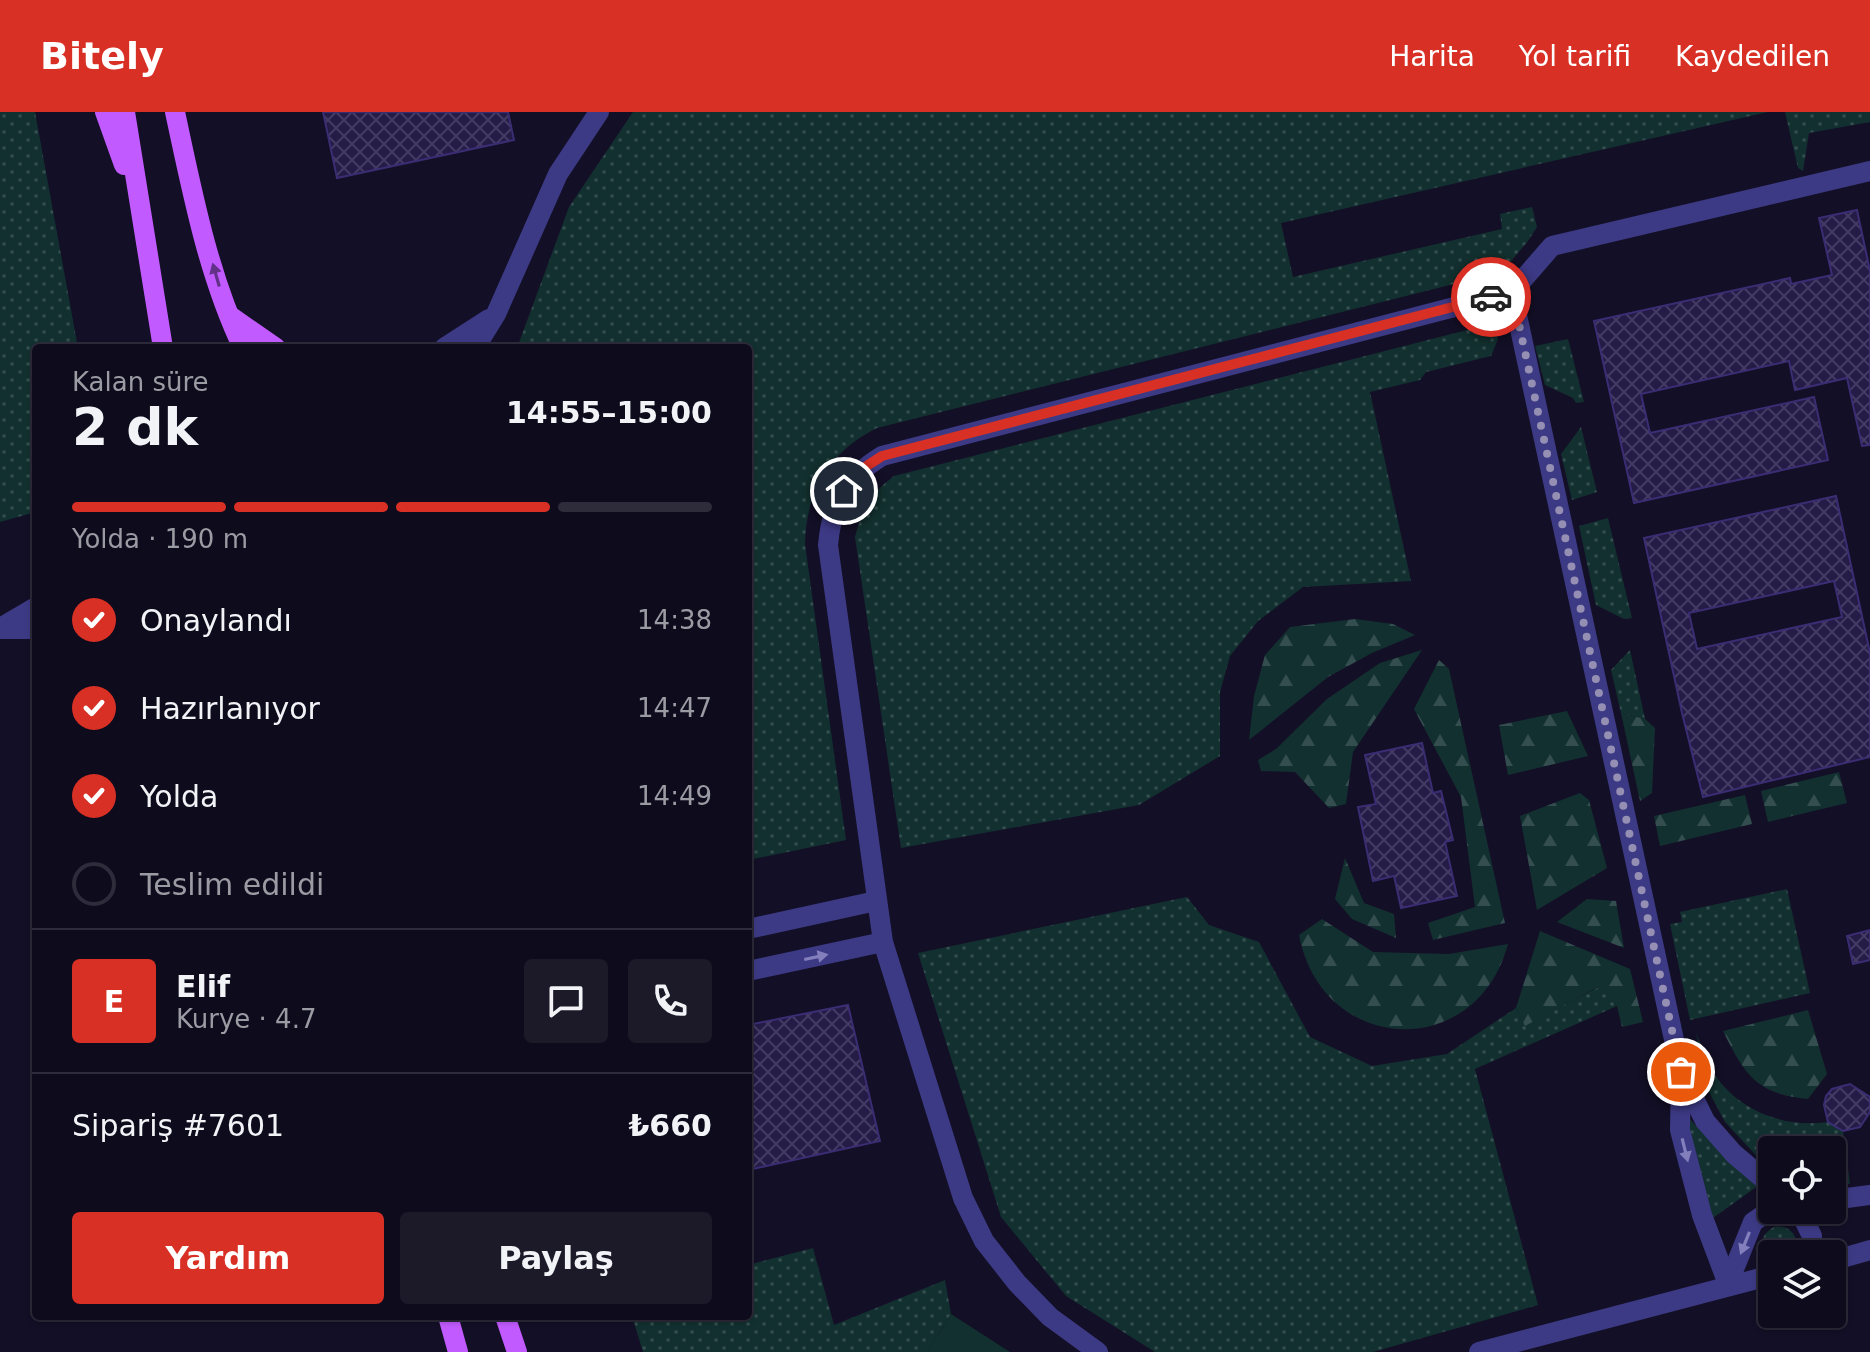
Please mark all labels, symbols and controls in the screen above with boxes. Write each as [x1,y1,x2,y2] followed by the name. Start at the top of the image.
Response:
[40,34,164,78] text: Bitely
[1389,40,1475,73] text: Harita
[1519,40,1631,73] text: Yol tarifi
[1675,40,1830,73] text: Kaydedilen
[1451,257,1531,337] courier
[209,263,221,288] one-way arrow
[1469,275,1513,319] icon: car
[72,367,209,397] text: Kalan süre
[506,395,712,430] text: 14:55–15:00
[72,397,198,457] text: 2 dk
[810,457,878,525] pin
[822,469,866,513] icon: home
[72,524,248,554] text: Yolda · 190 m
[72,598,116,642] icon: check
[140,603,292,638] text: Onaylandı
[637,605,712,635] text: 14:38
[72,686,116,730] icon: check
[140,691,320,726] text: Hazırlanıyor
[637,693,712,723] text: 14:47
[72,774,116,818] icon: check
[140,779,218,814] text: Yolda
[637,781,712,811] text: 14:49
[140,867,324,902] text: Teslim edildi
[803,950,828,962] one-way arrow
[524,959,608,1043] button: chat
[628,959,712,1043] button: phone
[176,969,230,1004] text: Elif
[104,984,124,1019] text: E
[176,1004,316,1034] text: Kurye · 4.7
[1647,1038,1715,1106] pin
[1659,1050,1703,1094] icon: bag
[72,1108,284,1143] text: Sipariş #7601
[629,1108,712,1143] text: ₺660
[1758,1136,1846,1328] map controls
[1758,1136,1846,1224] button: locate
[1680,1137,1692,1162] one-way arrow
[72,1212,384,1304] button: Yardım
[400,1212,712,1304] button: Paylaş
[1738,1231,1751,1255] one-way arrow
[1758,1240,1846,1328] button: layers

